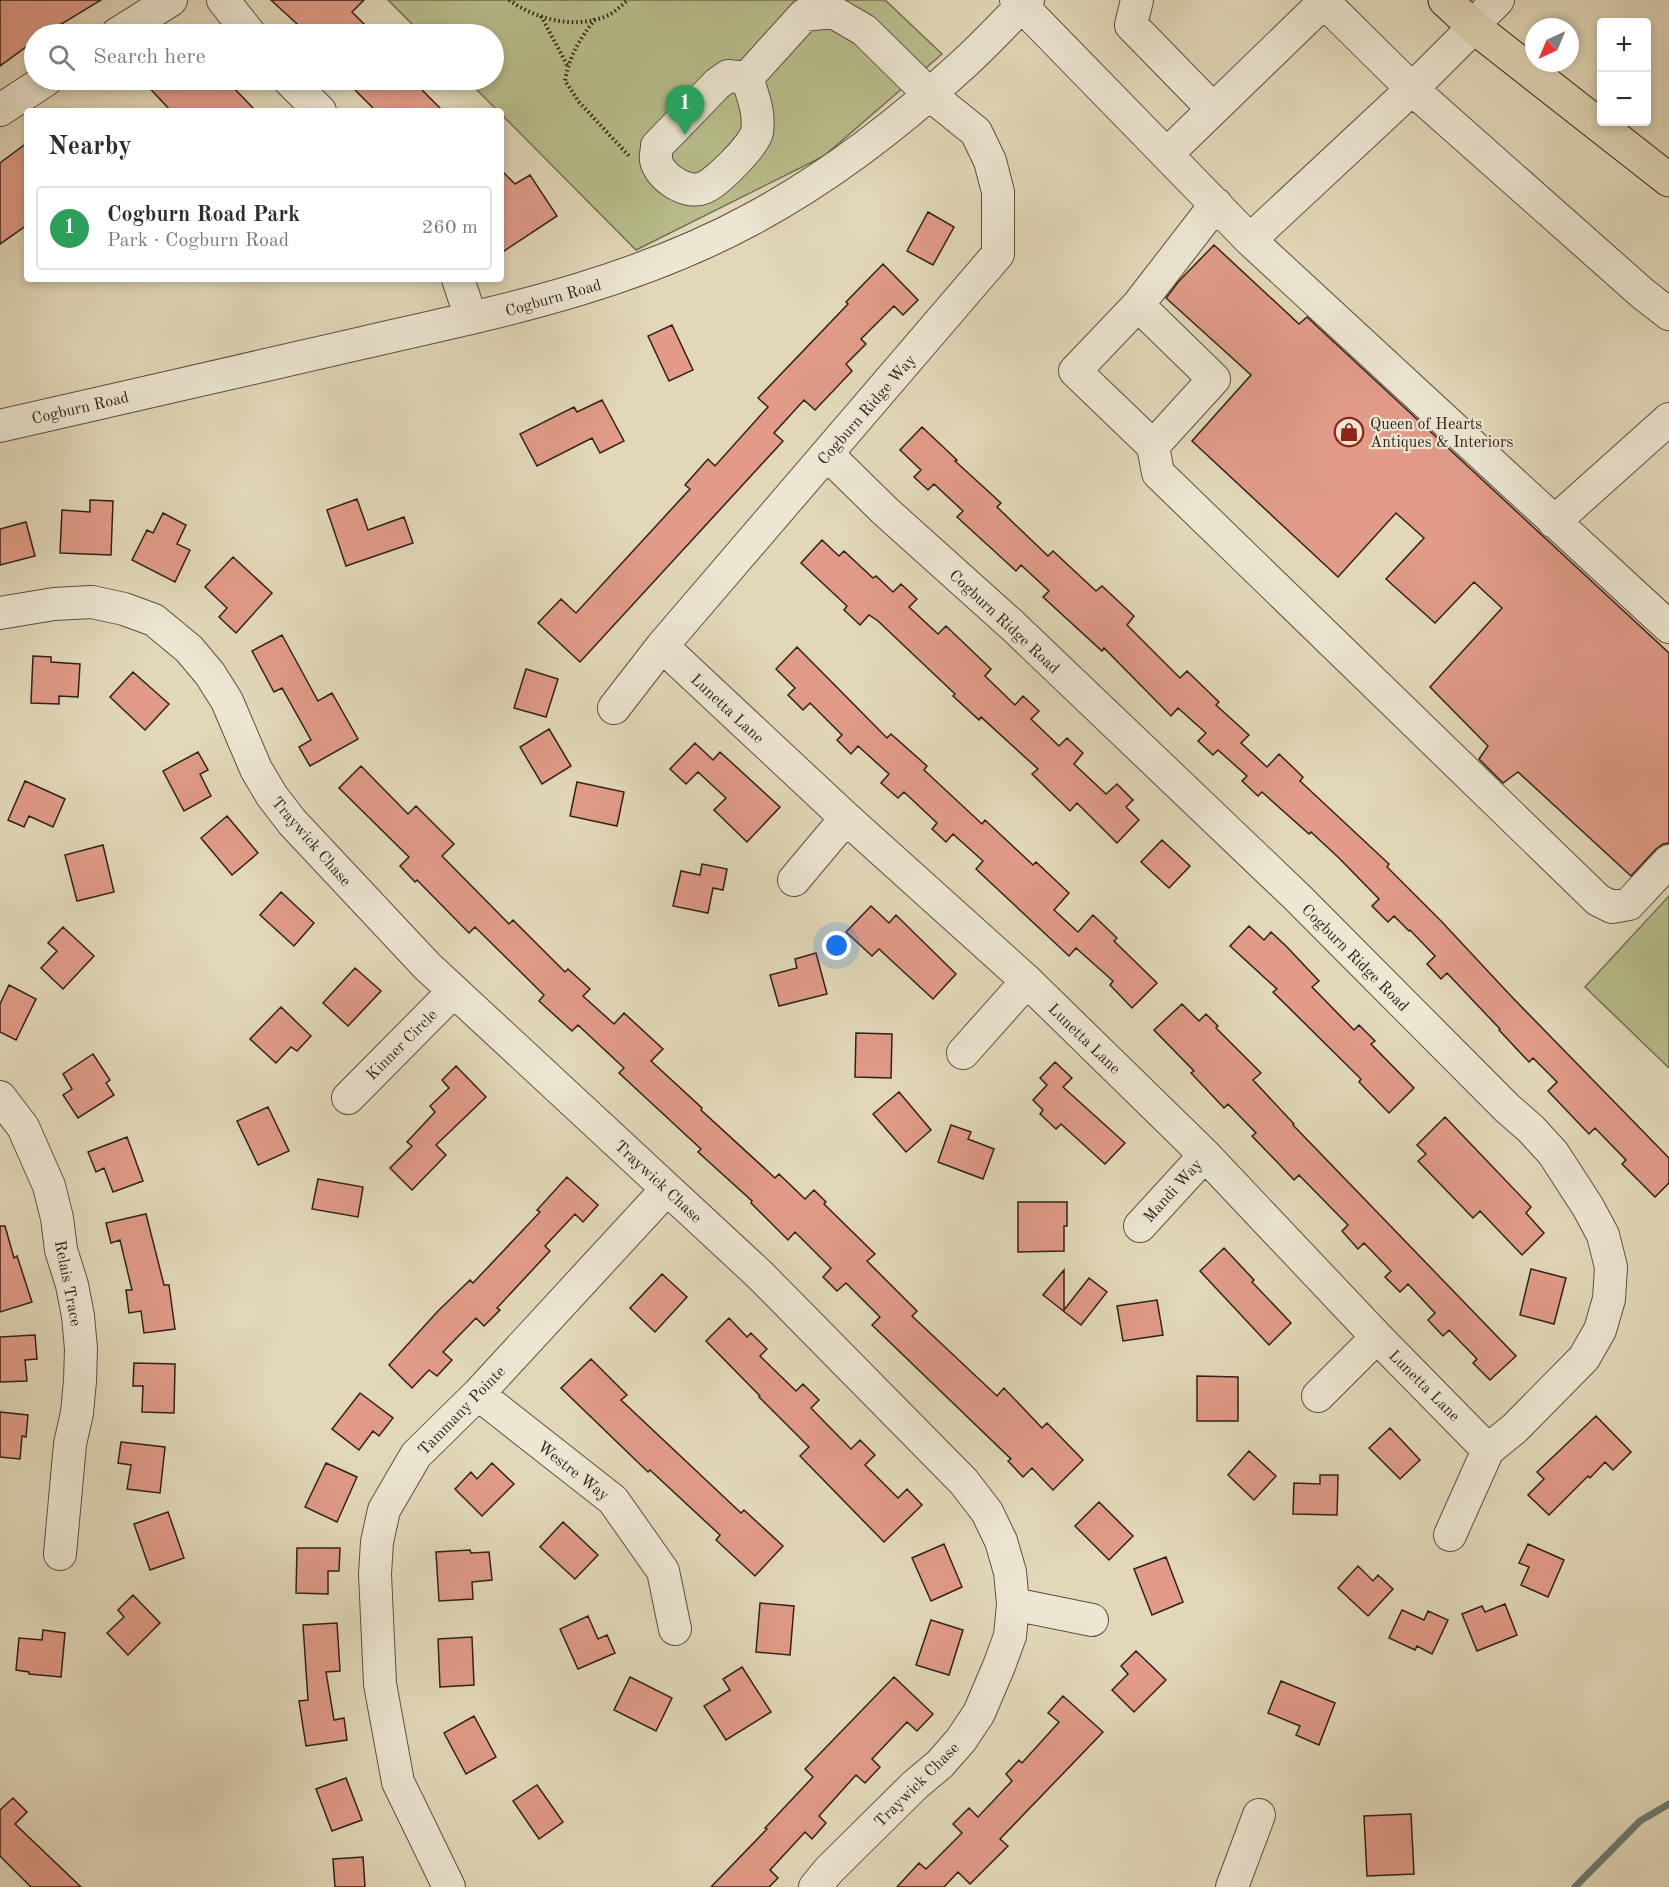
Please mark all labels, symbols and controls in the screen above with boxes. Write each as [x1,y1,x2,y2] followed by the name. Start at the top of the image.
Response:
[1525,18,1579,72] north arrow
[1597,18,1651,126] map controls
[1597,18,1651,72] button: +
[24,24,504,90] search box
[45,41,78,74] icon: search
[93,46,206,68] text: Search here
[1597,72,1651,126] button: −
[666,86,704,135] pin: 1
[48,134,132,160] text: Nearby
[107,204,300,226] text: Cogburn Road Park
[64,218,75,238] text: 1
[422,218,478,238] text: 260 m
[107,231,289,251] text: Park · Cogburn Road
[504,278,604,320] street label: Cogburn Road
[815,352,920,468] street label: Cogburn Ridge Way
[30,390,131,428] street label: Cogburn Road
[1333,416,1365,448] shop icon: Queen of Hearts Antiques & Interiors
[1370,417,1513,451] place label: Queen of Hearts Antiques & Interiors
[946,568,1062,677] street label: Cogburn Ridge Road
[687,672,766,747] street label: Lunetta Lane
[268,795,353,890] street label: Traywick Chase
[1298,902,1411,1015] street label: Cogburn Ridge Road
[822,931,851,960] your location
[1044,1001,1123,1078] street label: Lunetta Lane
[364,1007,441,1084] street label: Kinner Circle
[611,1138,704,1227] street label: Traywick Chase
[1141,1156,1206,1226] street label: Mandi Way
[51,1239,83,1328] street label: Relais Trace
[1385,1348,1462,1425] street label: Lunetta Lane
[416,1364,509,1459] street label: Tammany Pointe
[534,1439,612,1505] street label: Westre Way
[872,1740,963,1831] street label: Traywick Chase

